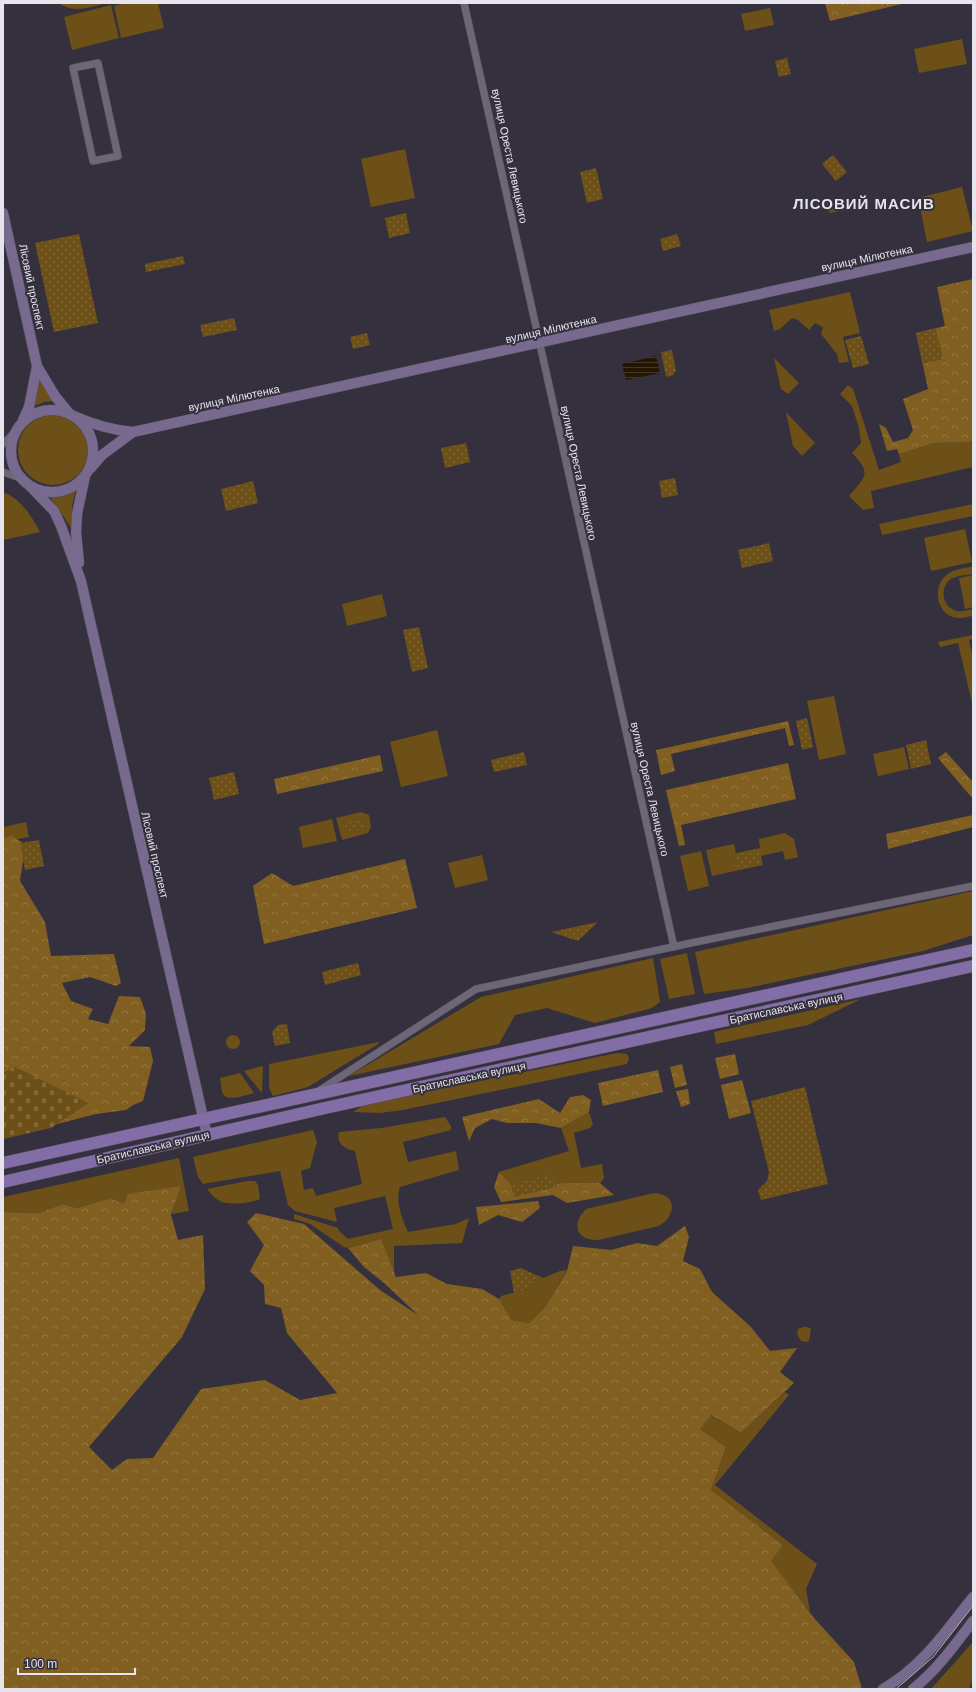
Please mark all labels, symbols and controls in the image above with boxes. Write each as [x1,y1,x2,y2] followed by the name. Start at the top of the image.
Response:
[490,88,530,224] street label: вулиця Ореста Левицького
[793,195,935,212] district label: ЛІСОВИЙ МАСИВ
[820,242,915,274] street label: вулиця Мілютенка
[17,243,47,331] street label: Лісовий проспект
[504,312,599,345] street label: вулиця Мілютенка
[187,382,282,414] street label: вулиця Мілютенка
[559,405,599,541] street label: вулиця Ореста Левицького
[629,721,671,857] street label: вулиця Ореста Левицького
[139,811,171,899] street label: Лісовий проспект
[728,990,844,1026] street label: Братиславська вулиця
[411,1059,527,1095] street label: Братиславська вулиця
[95,1128,211,1166] street label: Братиславська вулиця
[18,1650,135,1676] scale bar
[24,1657,57,1671] text: 100 m

